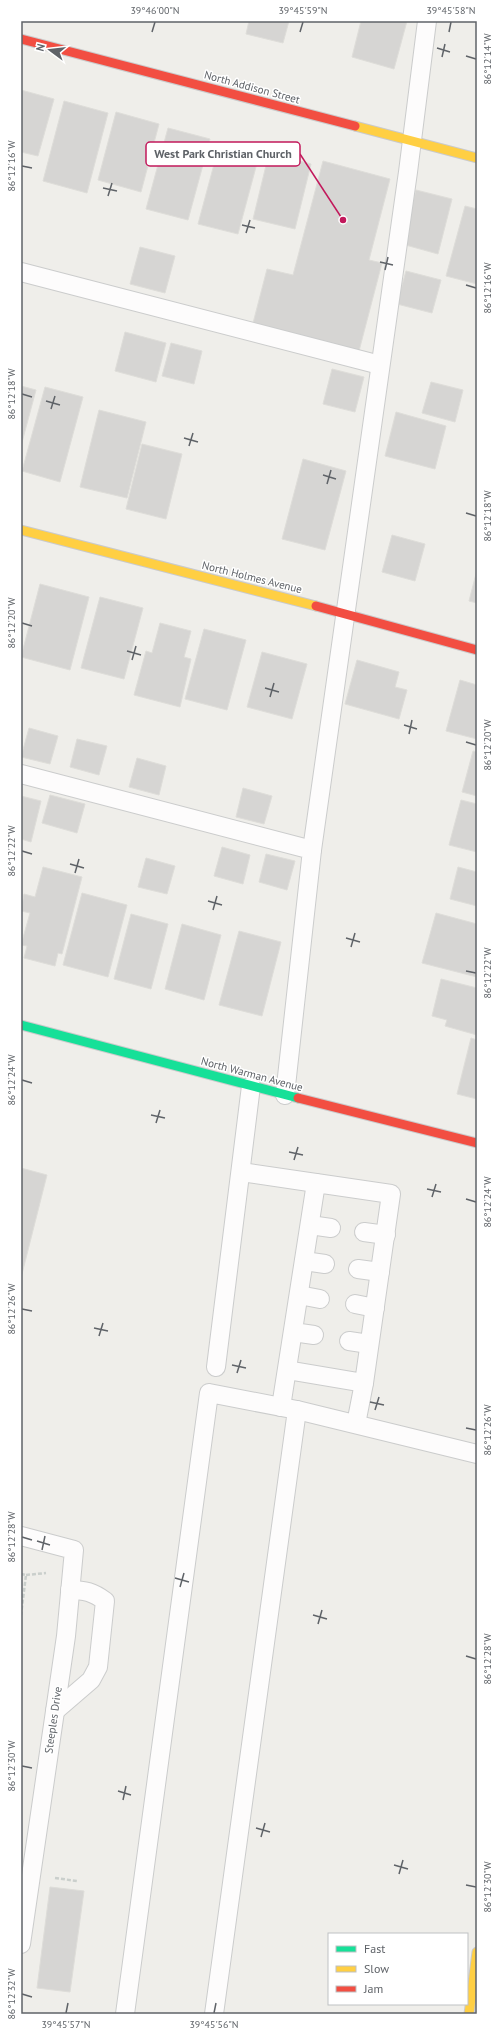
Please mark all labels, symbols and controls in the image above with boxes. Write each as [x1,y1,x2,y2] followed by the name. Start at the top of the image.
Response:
[130,4,180,17] text: 39°46'00"N
[278,4,328,17] text: 39°45'59"N
[426,4,476,17] text: 39°45'58"N
[30,30,70,70] north arrow
[481,33,494,85] text: 86°12'14"W
[33,42,48,53] text: N
[203,67,302,107] street label: North Addison Street
[5,140,18,192] text: 86°12'16"W
[146,142,300,166] callout: West Park Christian Church
[154,146,292,161] text: West Park Christian Church
[481,262,494,314] text: 86°12'16"W
[5,368,18,420] text: 86°12'18"W
[481,490,494,542] text: 86°12'18"W
[201,558,304,596] street label: North Holmes Avenue
[5,597,18,649] text: 86°12'20"W
[481,719,494,771] text: 86°12'20"W
[5,825,18,877] text: 86°12'22"W
[481,947,494,999] text: 86°12'22"W
[5,1054,18,1106] text: 86°12'24"W
[199,1054,305,1094] street label: North Warman Avenue
[481,1176,494,1228] text: 86°12'24"W
[5,1283,18,1335] text: 86°12'26"W
[481,1404,494,1456] text: 86°12'26"W
[5,1511,18,1563] text: 86°12'28"W
[481,1633,494,1685] text: 86°12'28"W
[41,1685,65,1754] street label: Steeples Drive
[5,1740,18,1792] text: 86°12'30"W
[481,1861,494,1913] text: 86°12'30"W
[328,1933,468,2005] legend
[364,1941,385,1956] text: Fast
[364,1961,389,1976] text: Slow
[5,1968,18,2020] text: 86°12'32"W
[363,1981,383,1996] text: Jam
[41,2018,91,2031] text: 39°45'57"N
[189,2018,239,2031] text: 39°45'56"N

